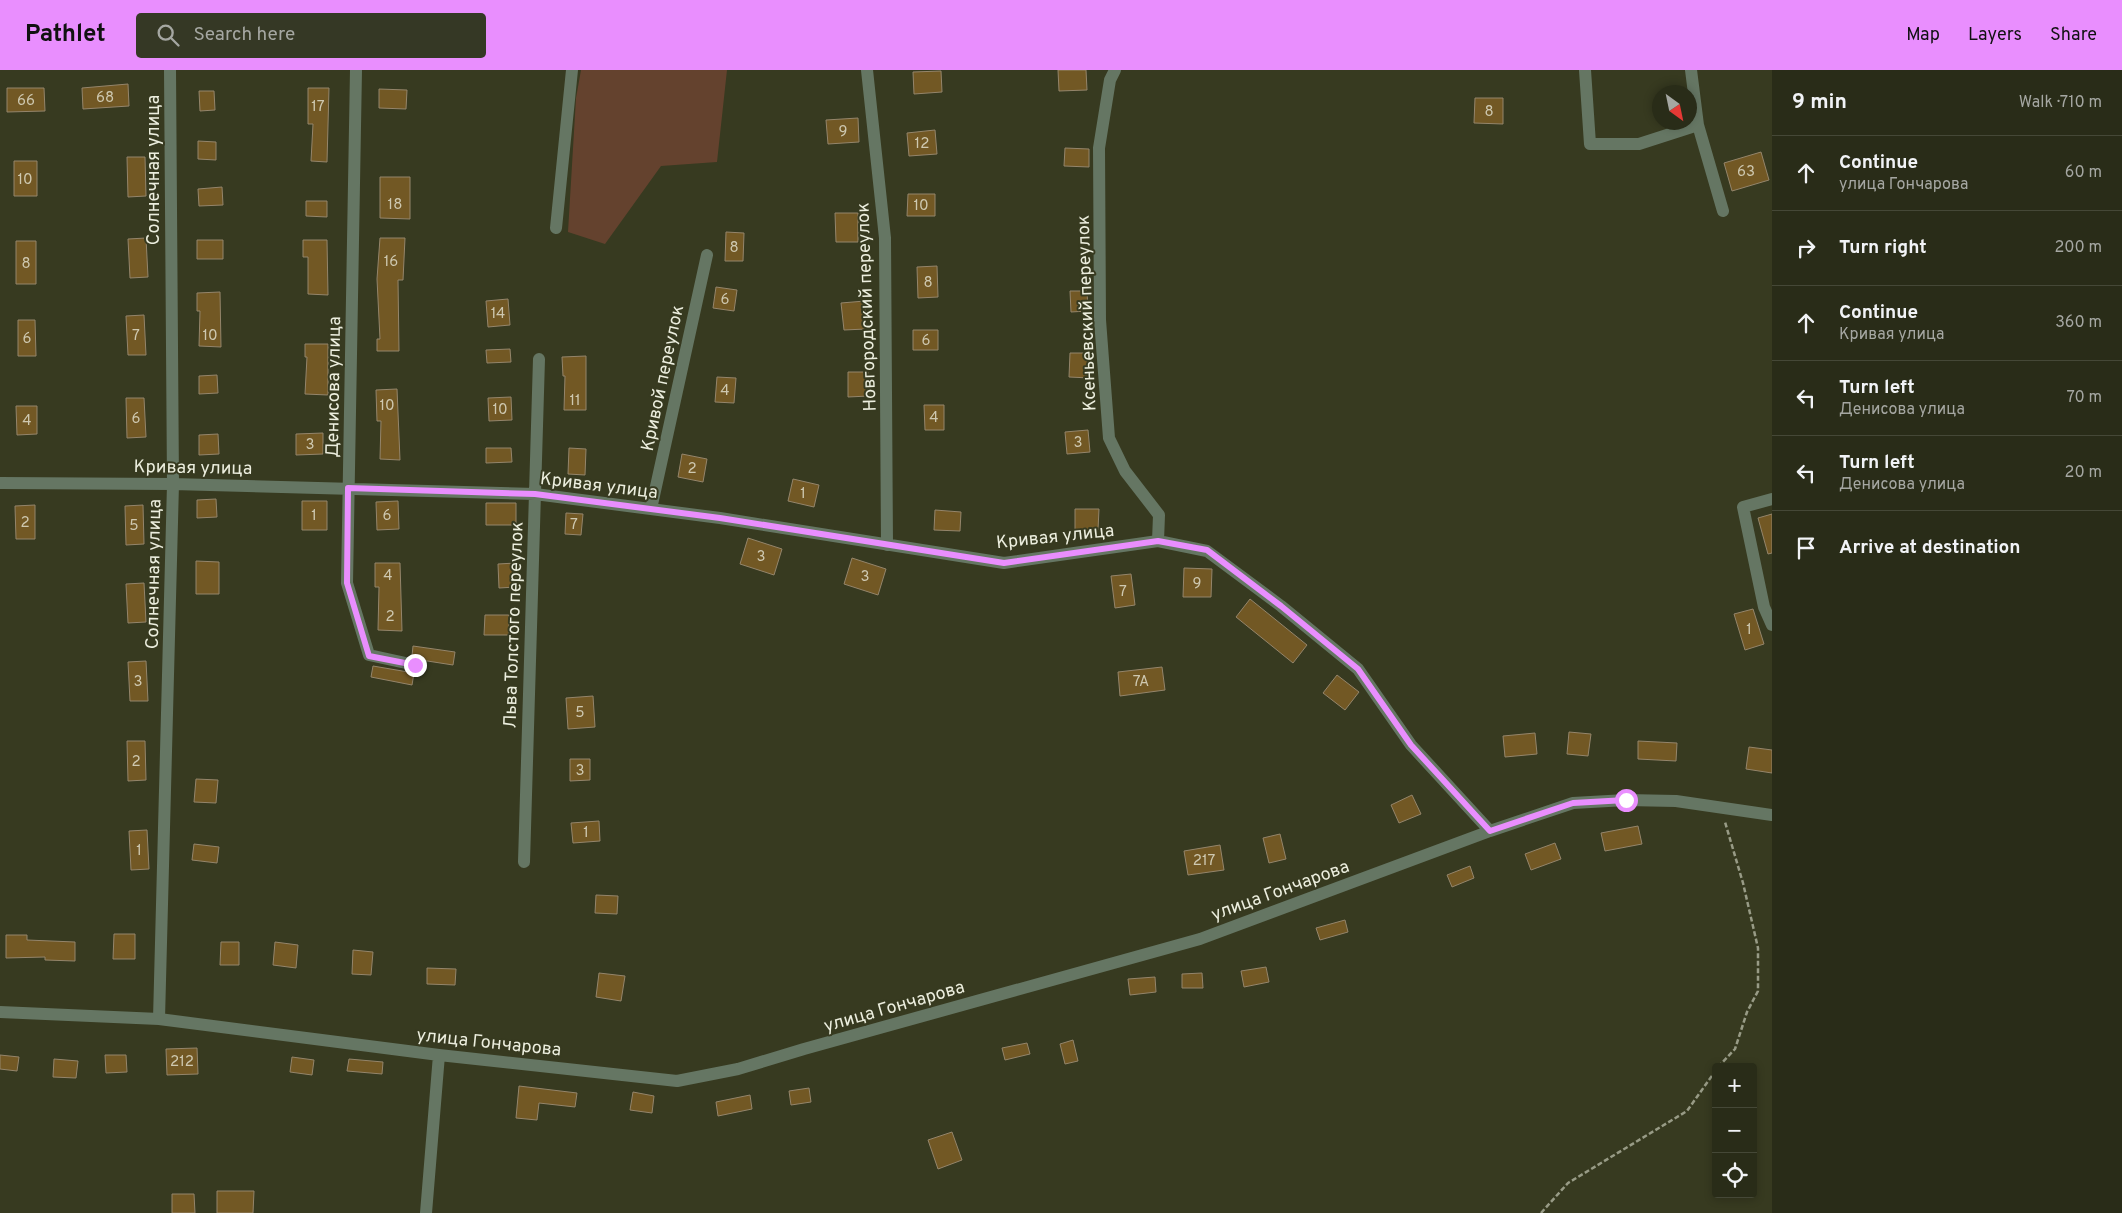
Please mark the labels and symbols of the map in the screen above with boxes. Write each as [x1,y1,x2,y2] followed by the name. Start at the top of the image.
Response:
[1652,85,1697,130] north arrow
[96,89,114,108] house number: 68
[17,92,35,111] house number: 66
[143,95,166,245] street label: Солнечная улица
[311,98,325,117] house number: 17
[1484,103,1494,122] house number: 8
[839,123,847,142] house number: 9
[915,135,929,154] house number: 12
[1737,163,1755,182] house number: 63
[17,171,33,190] house number: 10
[388,196,402,215] house number: 18
[913,197,929,216] house number: 10
[852,202,883,412] street label: Новгородский переулок
[1073,214,1102,412] street label: Ксеньевский переулок
[729,239,739,258] house number: 8
[384,253,398,272] house number: 16
[21,255,31,274] house number: 8
[923,274,933,293] house number: 8
[721,291,730,310] house number: 6
[637,303,690,454] street label: Кривой переулок
[491,305,505,324] house number: 14
[322,316,347,458] street label: Денисова улица
[132,327,140,346] house number: 7
[202,327,218,346] house number: 10
[23,330,32,349] house number: 6
[922,332,931,351] house number: 6
[720,382,730,401] house number: 4
[569,392,581,411] house number: 11
[379,397,395,416] house number: 10
[492,401,508,420] house number: 10
[929,409,939,428] house number: 4
[132,410,141,429] house number: 6
[22,412,32,431] house number: 4
[1073,434,1083,453] house number: 3
[305,436,315,455] house number: 3
[133,456,252,481] street label: Кривая улица
[687,460,697,479] house number: 2
[539,468,659,505] street label: Кривая улица
[800,485,806,504] house number: 1
[142,499,167,649] street label: Солнечная улица
[311,507,317,526] house number: 1
[383,507,392,526] house number: 6
[20,514,30,533] house number: 2
[570,516,578,535] house number: 7
[129,517,139,536] house number: 5
[995,520,1115,555] street label: Кривая улица
[499,521,530,729] street label: Льва Толстого переулок
[756,548,766,567] house number: 3
[383,567,393,586] house number: 4
[860,568,870,587] house number: 3
[1193,575,1201,594] house number: 9
[1119,583,1127,602] house number: 7
[385,608,395,627] house number: 2
[1746,621,1752,640] house number: 1
[404,654,427,677] route end
[133,673,143,692] house number: 3
[1133,673,1149,692] house number: 7А
[575,704,585,723] house number: 5
[131,753,141,772] house number: 2
[575,762,585,781] house number: 3
[1615,789,1638,812] route start
[583,824,589,843] house number: 1
[136,842,142,861] house number: 1
[1193,852,1215,871] house number: 217
[1208,856,1353,927] street label: улица Гончарова
[821,976,968,1039] street label: улица Гончарова
[415,1024,562,1063] street label: улица Гончарова
[170,1053,194,1072] house number: 212

